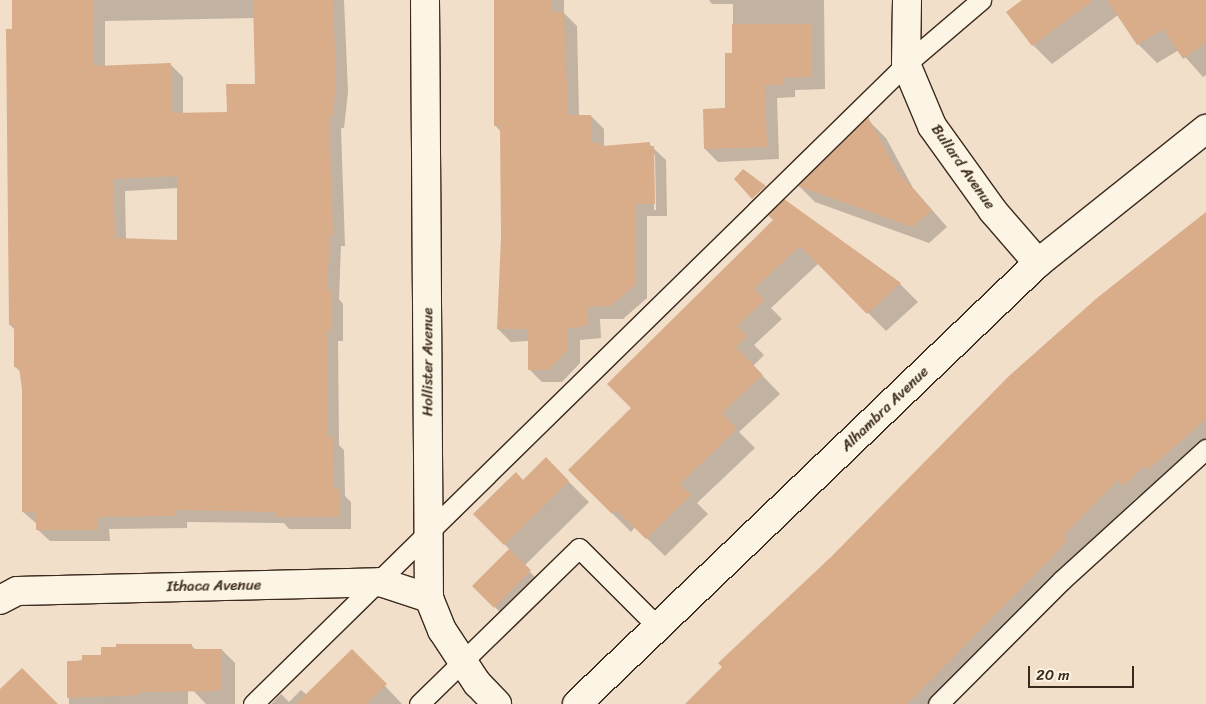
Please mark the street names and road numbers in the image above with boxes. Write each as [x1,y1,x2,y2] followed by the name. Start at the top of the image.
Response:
[927,121,999,213] street label: Bullard Avenue
[419,308,437,416] street label: Hollister Avenue
[837,363,933,455] street label: Alhambra Avenue
[167,576,261,596] street label: Ithaca Avenue

